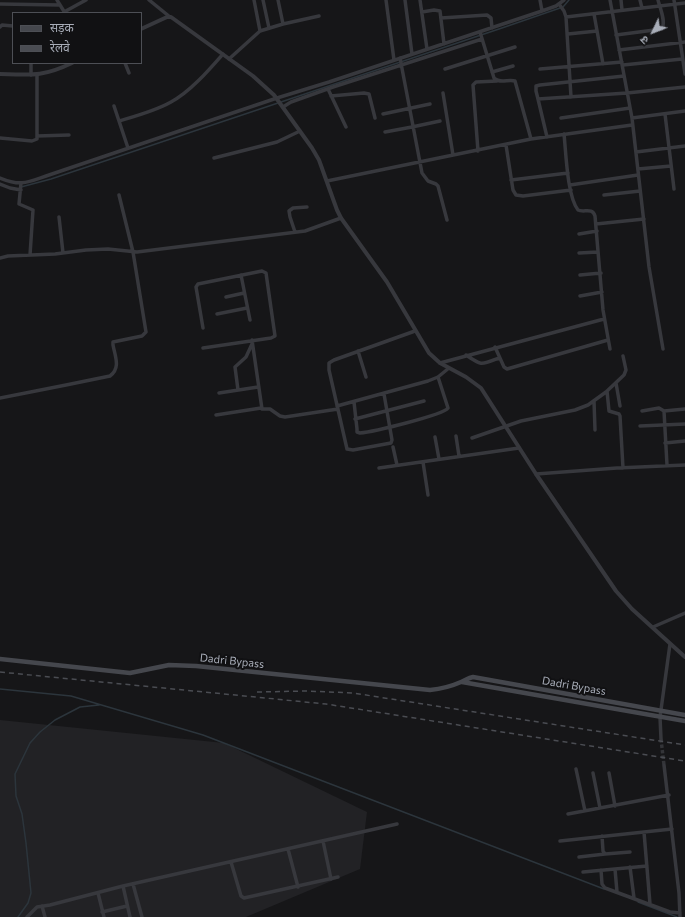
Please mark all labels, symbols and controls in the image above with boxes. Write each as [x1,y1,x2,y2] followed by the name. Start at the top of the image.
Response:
[12,12,142,64] legend
[633,12,673,52] north arrow
[50,20,74,34] text: सड़क
[637,34,651,47] text: उ
[50,40,70,54] text: रेलवे
[199,651,265,671] street label: Dadri Bypass
[541,674,607,698] street label: Dadri Bypass

